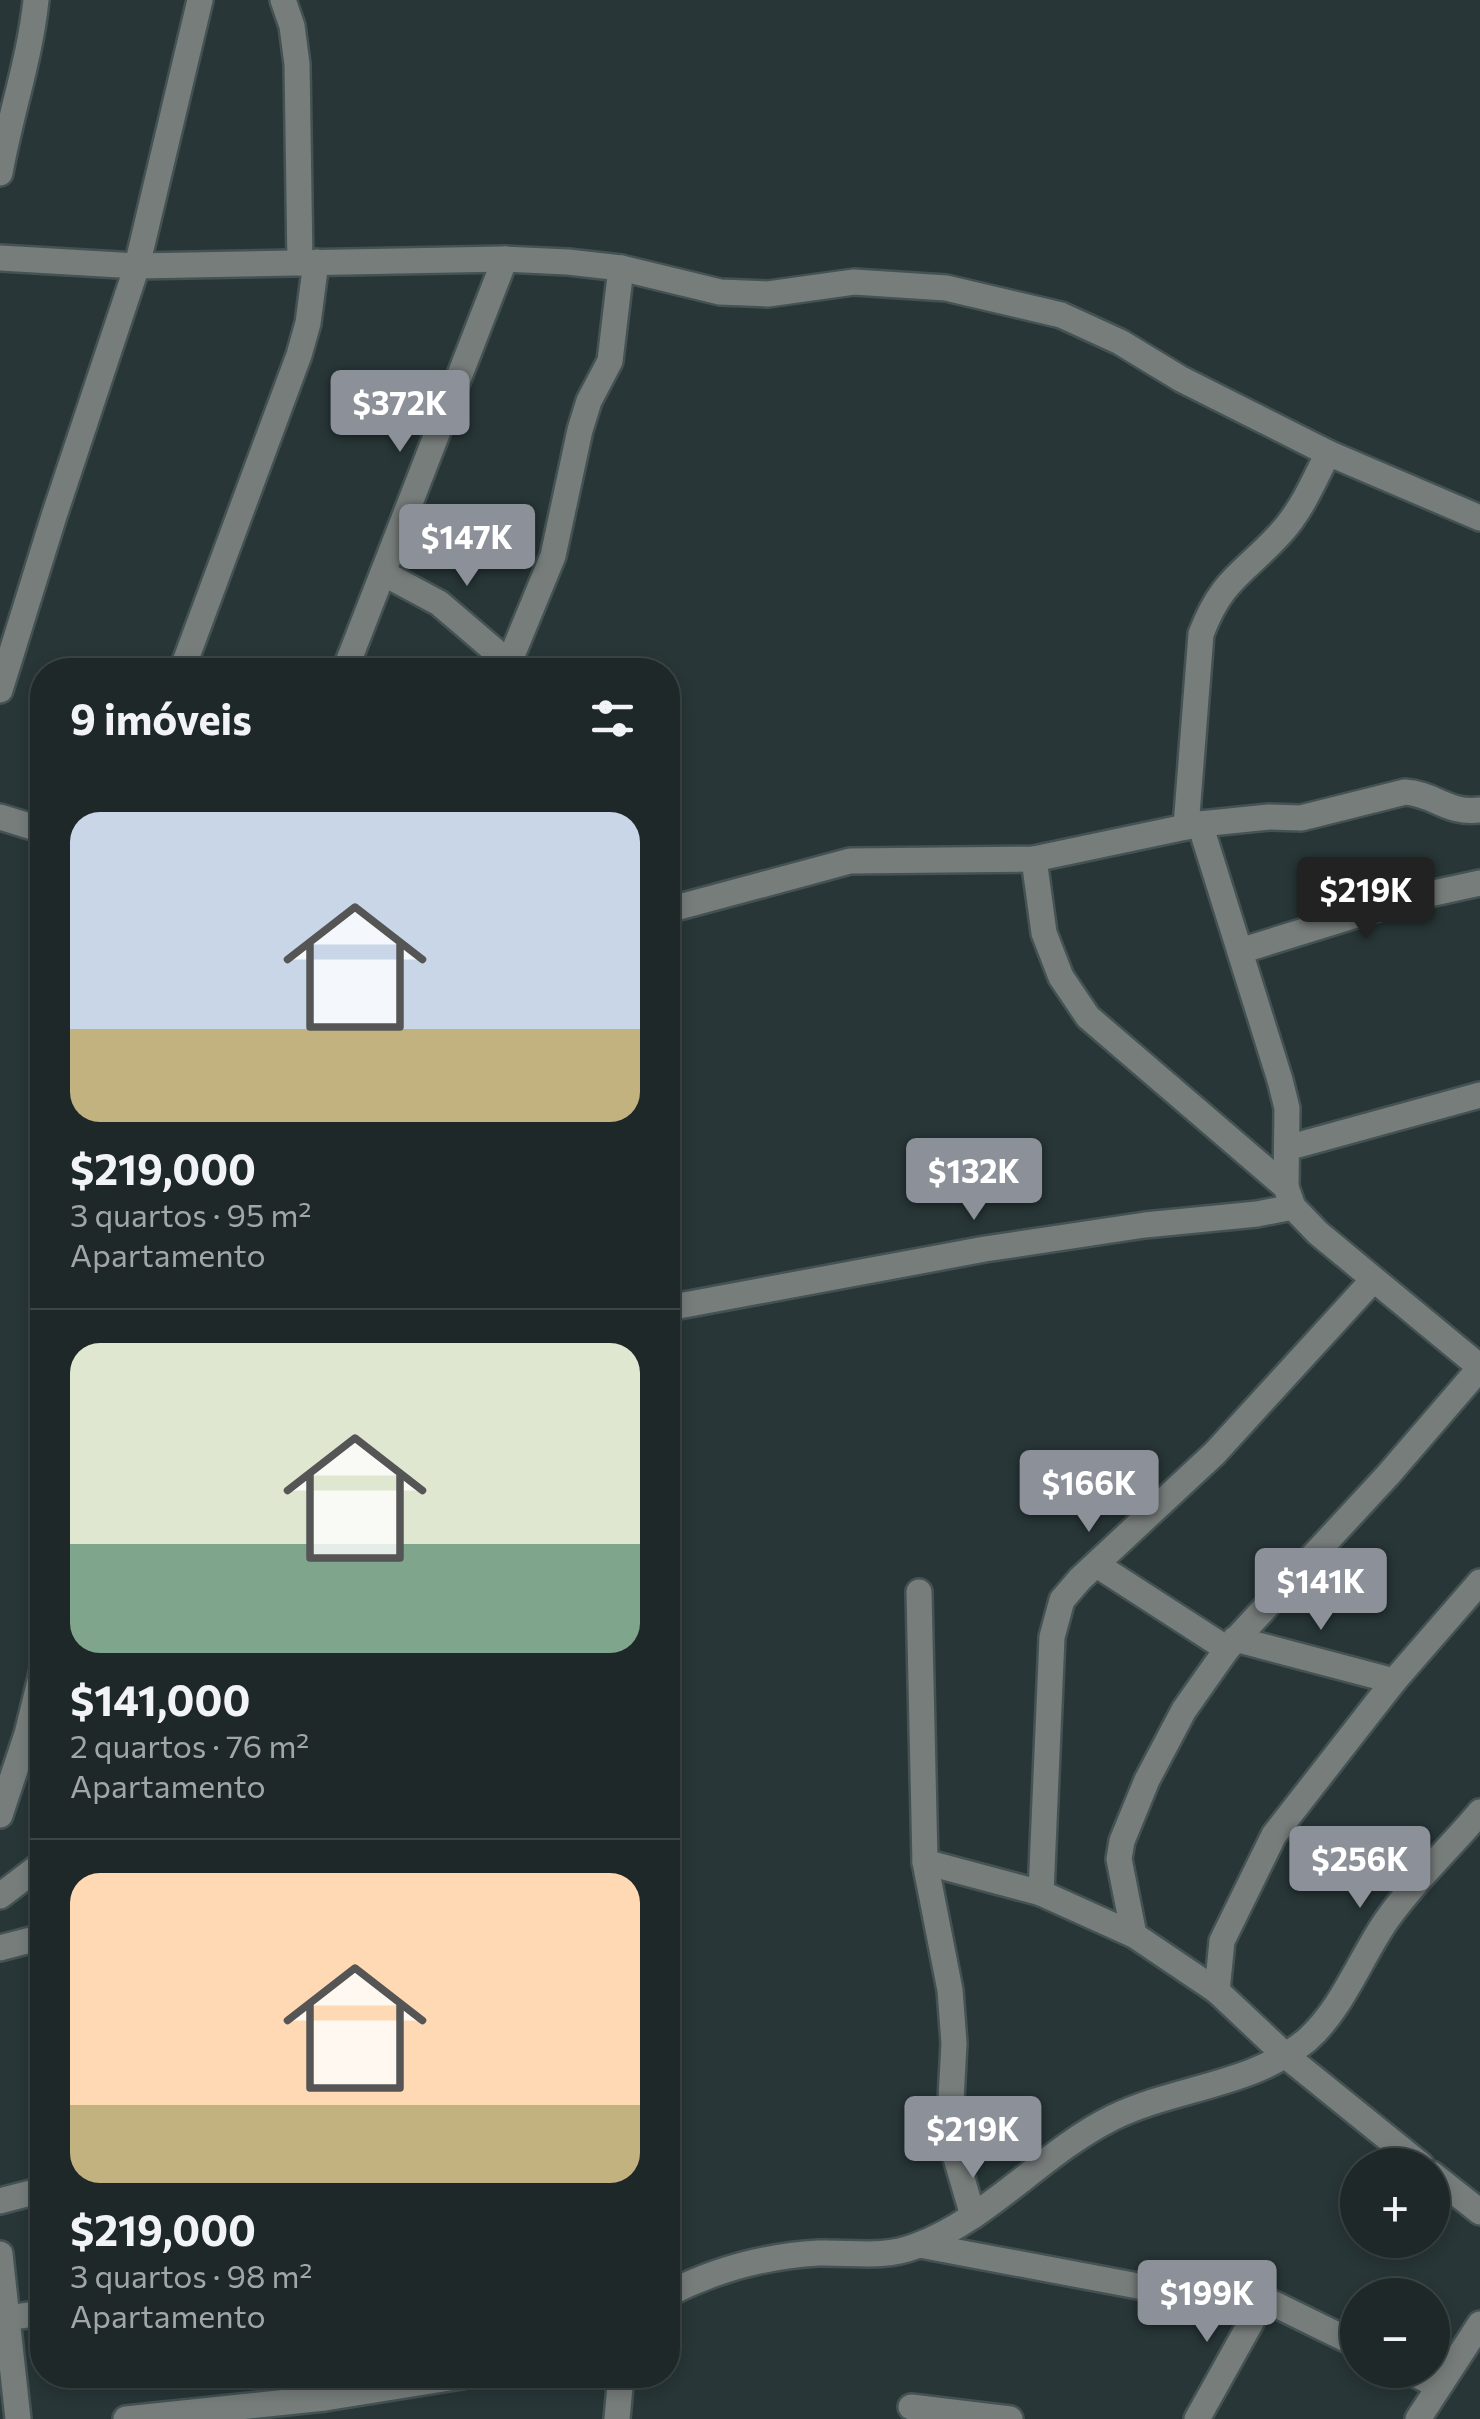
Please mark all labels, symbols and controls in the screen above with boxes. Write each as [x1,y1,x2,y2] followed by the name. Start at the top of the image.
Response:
[330,370,470,455] pin: $372K
[353,382,447,422] text: $372K
[397,504,537,589] pin: $147K
[421,516,513,556] text: $147K
[585,691,640,746] icon: filters
[70,692,252,744] text: 9 imóveis
[1296,857,1436,942] pin: $219K
[1319,869,1413,909] text: $219K
[265,877,445,1057] icon: home
[904,1138,1044,1223] pin: $132K
[70,1142,256,1194] text: $219,000
[928,1150,1020,1190] text: $132K
[70,1194,311,1234] text: 3 quartos · 95 m²
[70,1234,266,1274] text: Apartamento
[265,1408,445,1588] icon: home
[1019,1450,1159,1535] pin: $166K
[1042,1462,1136,1502] text: $166K
[1251,1548,1391,1633] pin: $141K
[1277,1560,1365,1600] text: $141K
[70,1673,250,1725] text: $141,000
[70,1725,309,1765] text: 2 quartos · 76 m²
[70,1765,266,1805] text: Apartamento
[1290,1826,1430,1911] pin: $256K
[1311,1838,1409,1878] text: $256K
[265,1938,445,2118] icon: home
[903,2096,1043,2181] pin: $219K
[926,2108,1020,2148] text: $219K
[1340,2148,1450,2388] map controls
[1340,2148,1450,2258] button: +
[70,2203,256,2255] text: $219,000
[70,2255,312,2295] text: 3 quartos · 98 m²
[1137,2260,1277,2345] pin: $199K
[1160,2272,1254,2312] text: $199K
[1340,2278,1450,2388] button: −
[70,2295,266,2335] text: Apartamento

